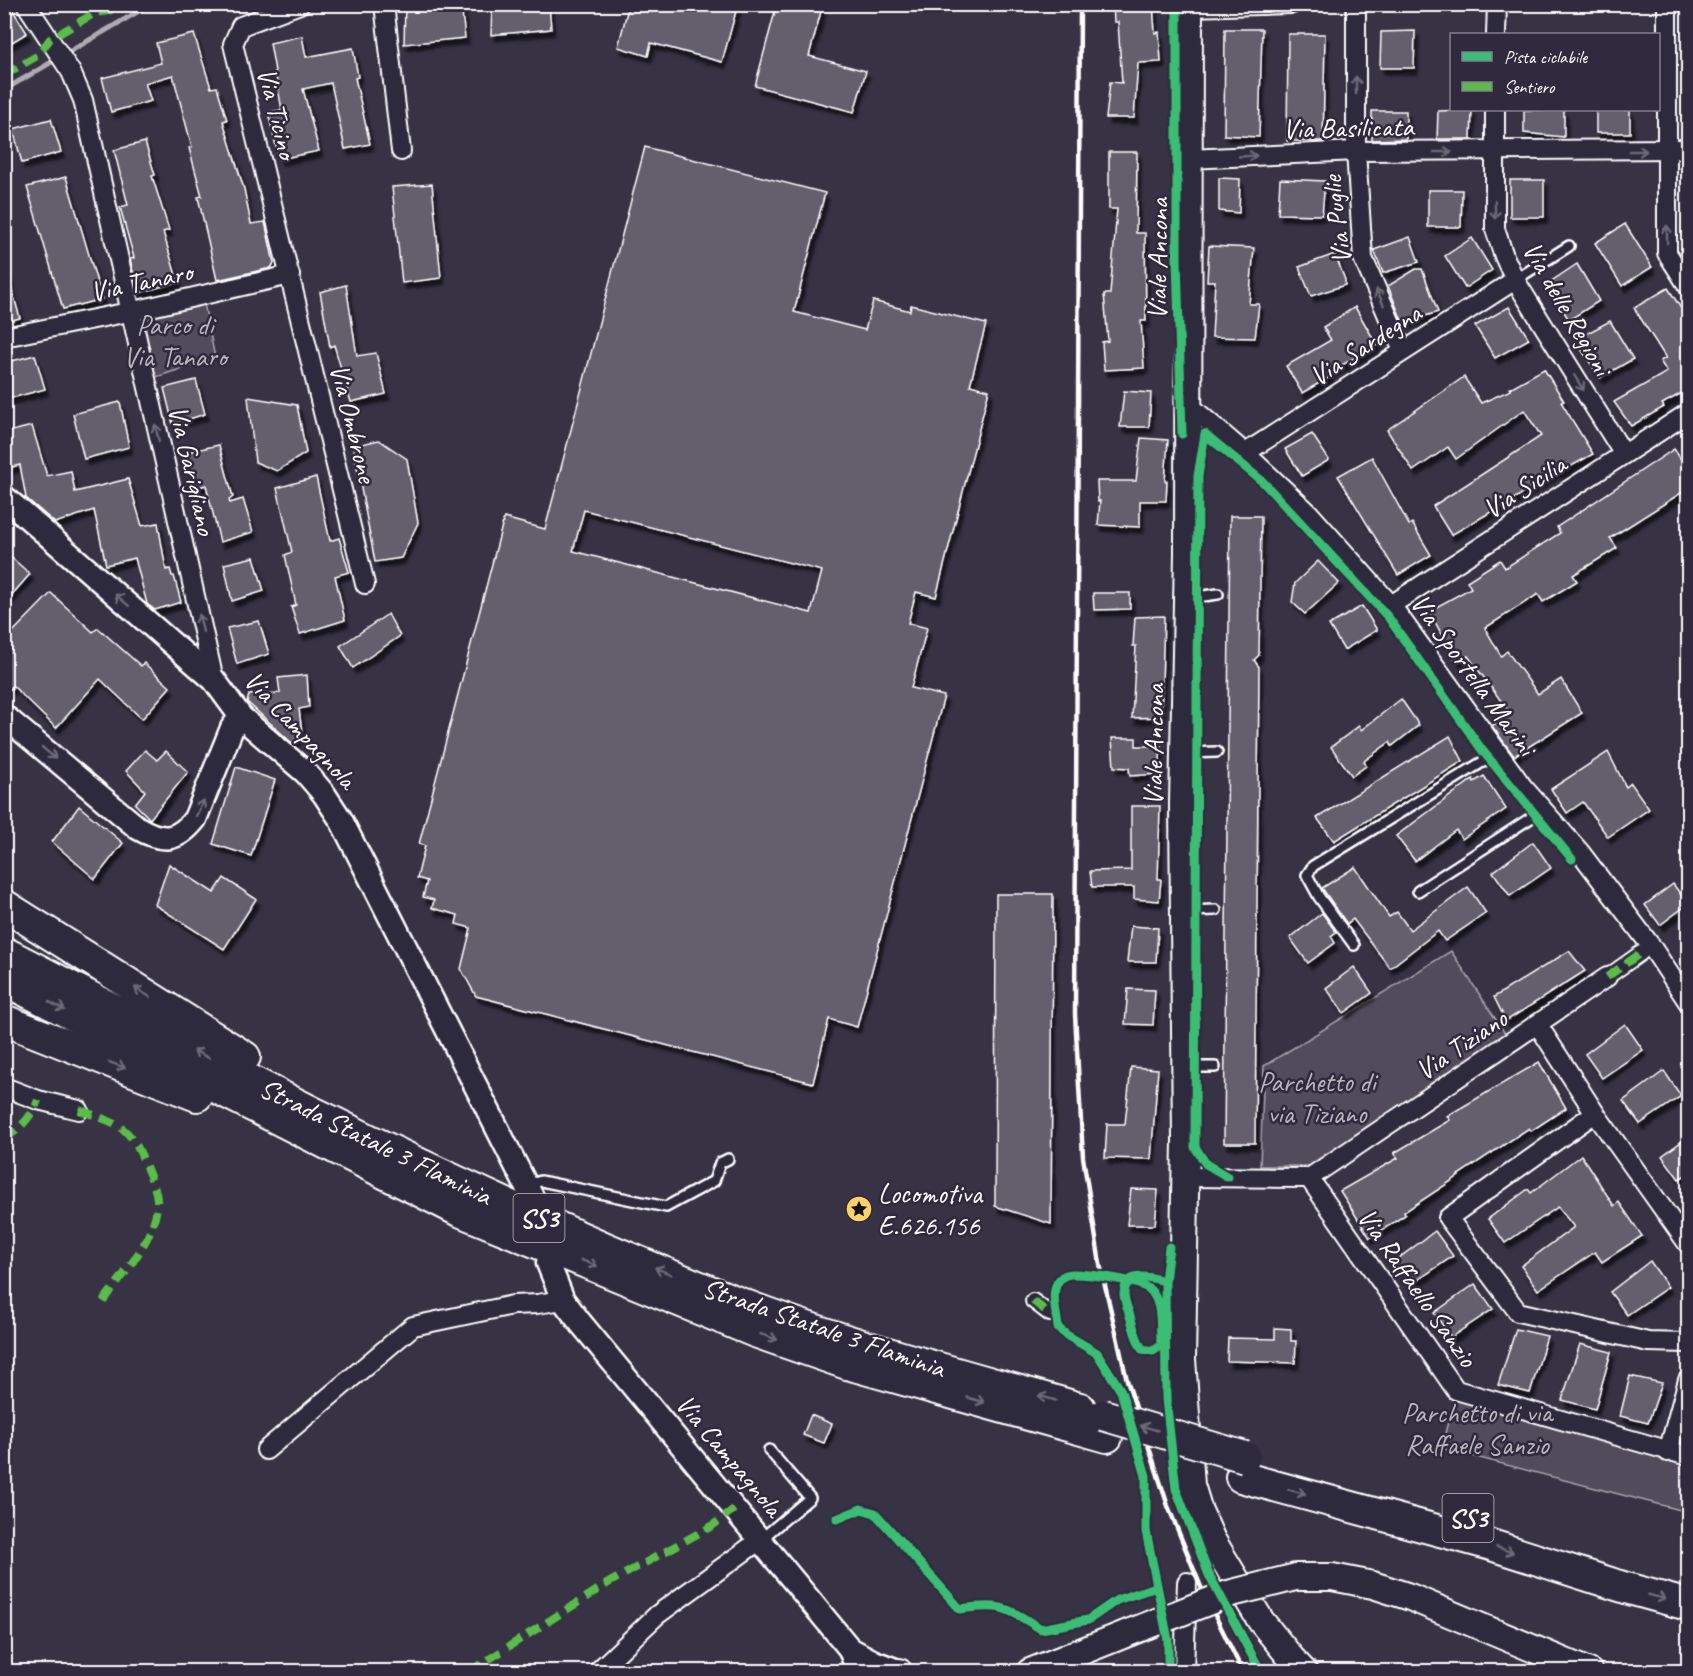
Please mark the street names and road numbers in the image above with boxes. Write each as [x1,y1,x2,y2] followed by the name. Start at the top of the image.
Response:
[249,64,306,165] street label: Via Ticino
[1282,109,1416,146] street label: Via Basilicata
[1313,172,1359,266] street label: Via Puglie
[1139,196,1176,320] street label: Viale Ancona
[1515,235,1622,385] street label: Via delle Regioni
[87,253,198,309] street label: Via Tanaro
[1303,294,1429,393] street label: Via Sardegna
[322,360,386,488] street label: Via Ombrone
[161,402,225,540] street label: Via Garigliano
[1476,445,1575,526] street label: Via Sicilia
[1403,586,1546,765] street label: Via Sportella Marini
[237,663,366,798] street label: Via Campagnola
[1135,682,1172,806] street label: Viale Ancona
[1409,1000,1516,1088] street label: Via Tiziano
[254,1070,499,1214] street label: Strada Statale 3 Flaminia
[514,1194,564,1242] road number: SS3
[1350,1201,1486,1375] street label: Via Raffaello Sanzio
[698,1270,951,1386] street label: Strada Statale 3 Flaminia
[668,1387,793,1526] street label: Via Campagnola
[1442,1494,1494,1542] road number: SS3

